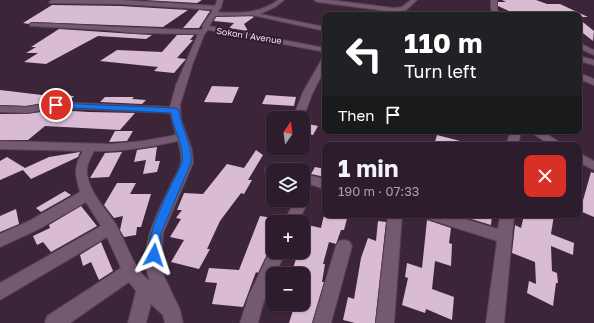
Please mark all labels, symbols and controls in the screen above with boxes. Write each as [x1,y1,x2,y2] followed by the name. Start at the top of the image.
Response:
[216,25,283,46] street label: Sokon I Avenue
[404,26,483,59] text: 110 m
[338,28,390,80] icon: left
[404,60,477,82] text: Turn left
[39,88,73,122] pin
[45,94,67,116] icon: arrive
[382,104,404,126] icon: arrive
[338,106,374,124] text: Then
[266,111,310,155] north arrow
[266,111,310,311] map controls
[338,153,398,182] text: 1 min
[524,155,566,197] button: close
[266,163,310,207] button: layers
[338,183,419,199] text: 190 m · 07:33
[266,215,310,259] button: +
[133,234,175,276] position arrow
[266,267,310,311] button: −

